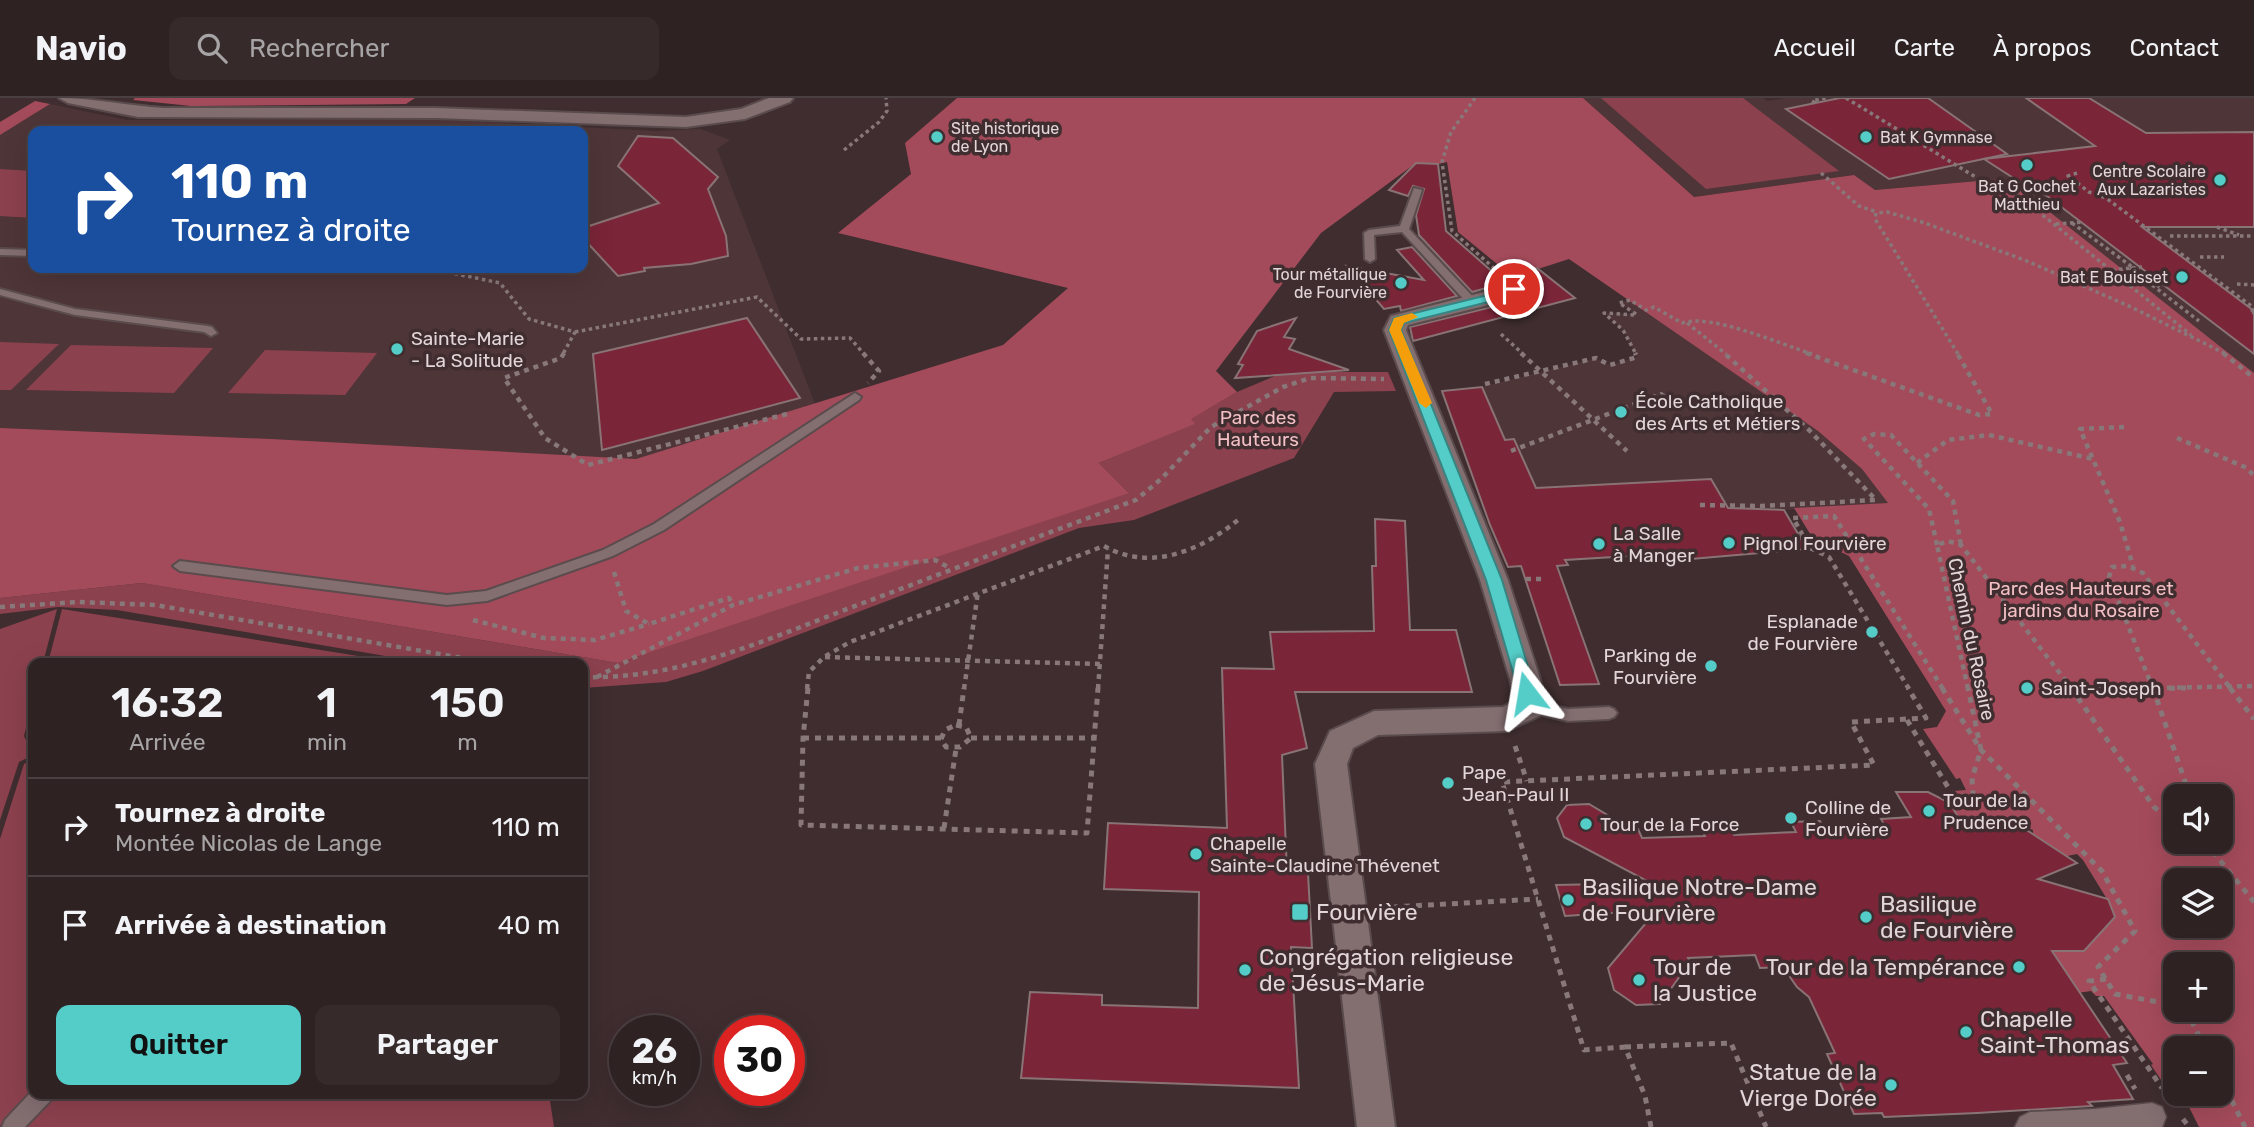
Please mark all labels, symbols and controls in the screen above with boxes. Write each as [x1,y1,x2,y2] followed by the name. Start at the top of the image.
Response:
[169,17,659,80] search box
[35,29,127,68] text: Navio
[193,29,231,67] icon: search
[249,33,389,64] text: Rechercher
[1774,34,1856,62] text: Accueil
[1894,34,1955,62] text: Carte
[1993,34,2092,62] text: À propos
[2130,34,2219,62] text: Contact
[951,119,1059,156] place label: Site historique de Lyon
[1880,128,1993,147] place label: Bat K Gymnase
[929,129,945,145] marker: Site historique de Lyon
[1858,129,1874,145] marker: Bat K Gymnase
[171,152,308,210] text: 110 m
[56,154,147,245] icon: right
[2019,157,2035,173] marker: Bat G Cochet Matthieu
[2092,162,2206,199] place label: Centre Scolaire Aux Lazaristes
[2212,172,2228,188] marker: Centre Scolaire Aux Lazaristes
[1978,177,2076,214] place label: Bat G Cochet Matthieu
[171,211,411,249] text: Tournez à droite
[1484,259,1544,319] pin
[1273,265,1387,302] place label: Tour métallique de Fourvière
[2060,268,2168,287] place label: Bat E Bouisset
[2174,269,2190,285] marker: Bat E Bouisset
[1495,270,1533,308] icon: arrive
[1393,275,1409,291] marker: Tour métallique de Fourvière
[411,327,524,372] place label: Sainte-Marie - La Solitude
[389,341,405,357] marker: Sainte-Marie - La Solitude
[1635,390,1800,435] place label: École Catholique des Arts et Métiers
[1613,404,1629,420] marker: École Catholique des Arts et Métiers
[1217,406,1299,451] park label: Parc des Hauteurs
[1613,522,1695,567] place label: La Salle à Manger
[1743,532,1887,555] place label: Pignol Fourvière
[1721,535,1737,551] marker: Pignol Fourvière
[1591,536,1607,552] marker: La Salle à Manger
[1943,556,2000,722] street label: Chemin du Rosaire
[1988,577,2174,622] park label: Parc des Hauteurs et jardins du Rosaire
[1748,610,1858,655] place label: Esplanade de Fourvière
[1864,624,1880,640] marker: Esplanade de Fourvière
[1603,644,1697,689] place label: Parking de Fourvière
[1490,656,1564,730] position arrow
[1703,658,1719,674] marker: Parking de Fourvière
[2041,677,2162,700] place label: Saint-Joseph
[111,678,224,728] text: 16:32
[317,678,337,728] text: 1
[430,678,505,728] text: 150
[2019,680,2035,696] marker: Saint-Joseph
[129,728,206,756] text: Arrivée
[307,728,347,756] text: min
[457,728,478,756] text: m
[1462,761,1569,806] place label: Pape Jean-Paul II
[1440,775,1456,791] marker: Pape Jean-Paul II
[2163,784,2233,1106] map controls
[2163,784,2233,854] button: sound
[1943,789,2028,834] place label: Tour de la Prudence
[1805,796,1891,841] place label: Colline de Fourvière
[115,798,325,829] text: Tournez à droite
[1921,803,1937,819] marker: Tour de la Prudence
[56,808,94,846] icon: right
[1783,810,1799,826] marker: Colline de Fourvière
[492,812,560,843] text: 110 m
[1600,813,1739,836] place label: Tour de la Force
[1578,816,1594,832] marker: Tour de la Force
[115,829,382,857] text: Montée Nicolas de Lange
[1210,832,1440,877] place label: Chapelle Sainte-Claudine Thévenet
[1188,846,1204,862] marker: Chapelle Sainte-Claudine Thévenet
[2163,868,2233,938] button: layers
[1582,873,1817,927] place label: Basilique Notre-Dame de Fourvière
[1880,890,2014,944] place label: Basilique de Fourvière
[1560,892,1576,908] marker: Basilique Notre-Dame de Fourvière
[1316,898,1418,926] place label: Fourvière
[1290,902,1310,922] marker: Fourvière
[56,906,94,944] icon: arrive
[1858,909,1874,925] marker: Basilique de Fourvière
[115,910,387,941] text: Arrivée à destination
[498,910,560,941] text: 40 m
[1259,943,1513,997] place label: Congrégation religieuse de Jésus-Marie
[2163,952,2233,1022] button: +
[1653,953,1757,1007] place label: Tour de la Justice
[1766,953,2005,981] place label: Tour de la Tempérance
[2011,959,2027,975] marker: Tour de la Tempérance
[1237,962,1253,978] marker: Congrégation religieuse de Jésus-Marie
[1631,972,1647,988] marker: Tour de la Justice
[56,1005,301,1085] button: Quitter
[315,1005,560,1085] button: Partager
[1980,1005,2130,1059] place label: Chapelle Saint-Thomas
[714,1015,805,1106] speed limit sign: 30
[1958,1024,1974,1040] marker: Chapelle Saint-Thomas
[632,1030,677,1072] text: 26
[2163,1036,2233,1106] button: −
[1739,1058,1877,1112] place label: Statue de la Vierge Dorée
[632,1067,677,1089] text: km/h
[1883,1077,1899,1093] marker: Statue de la Vierge Dorée

